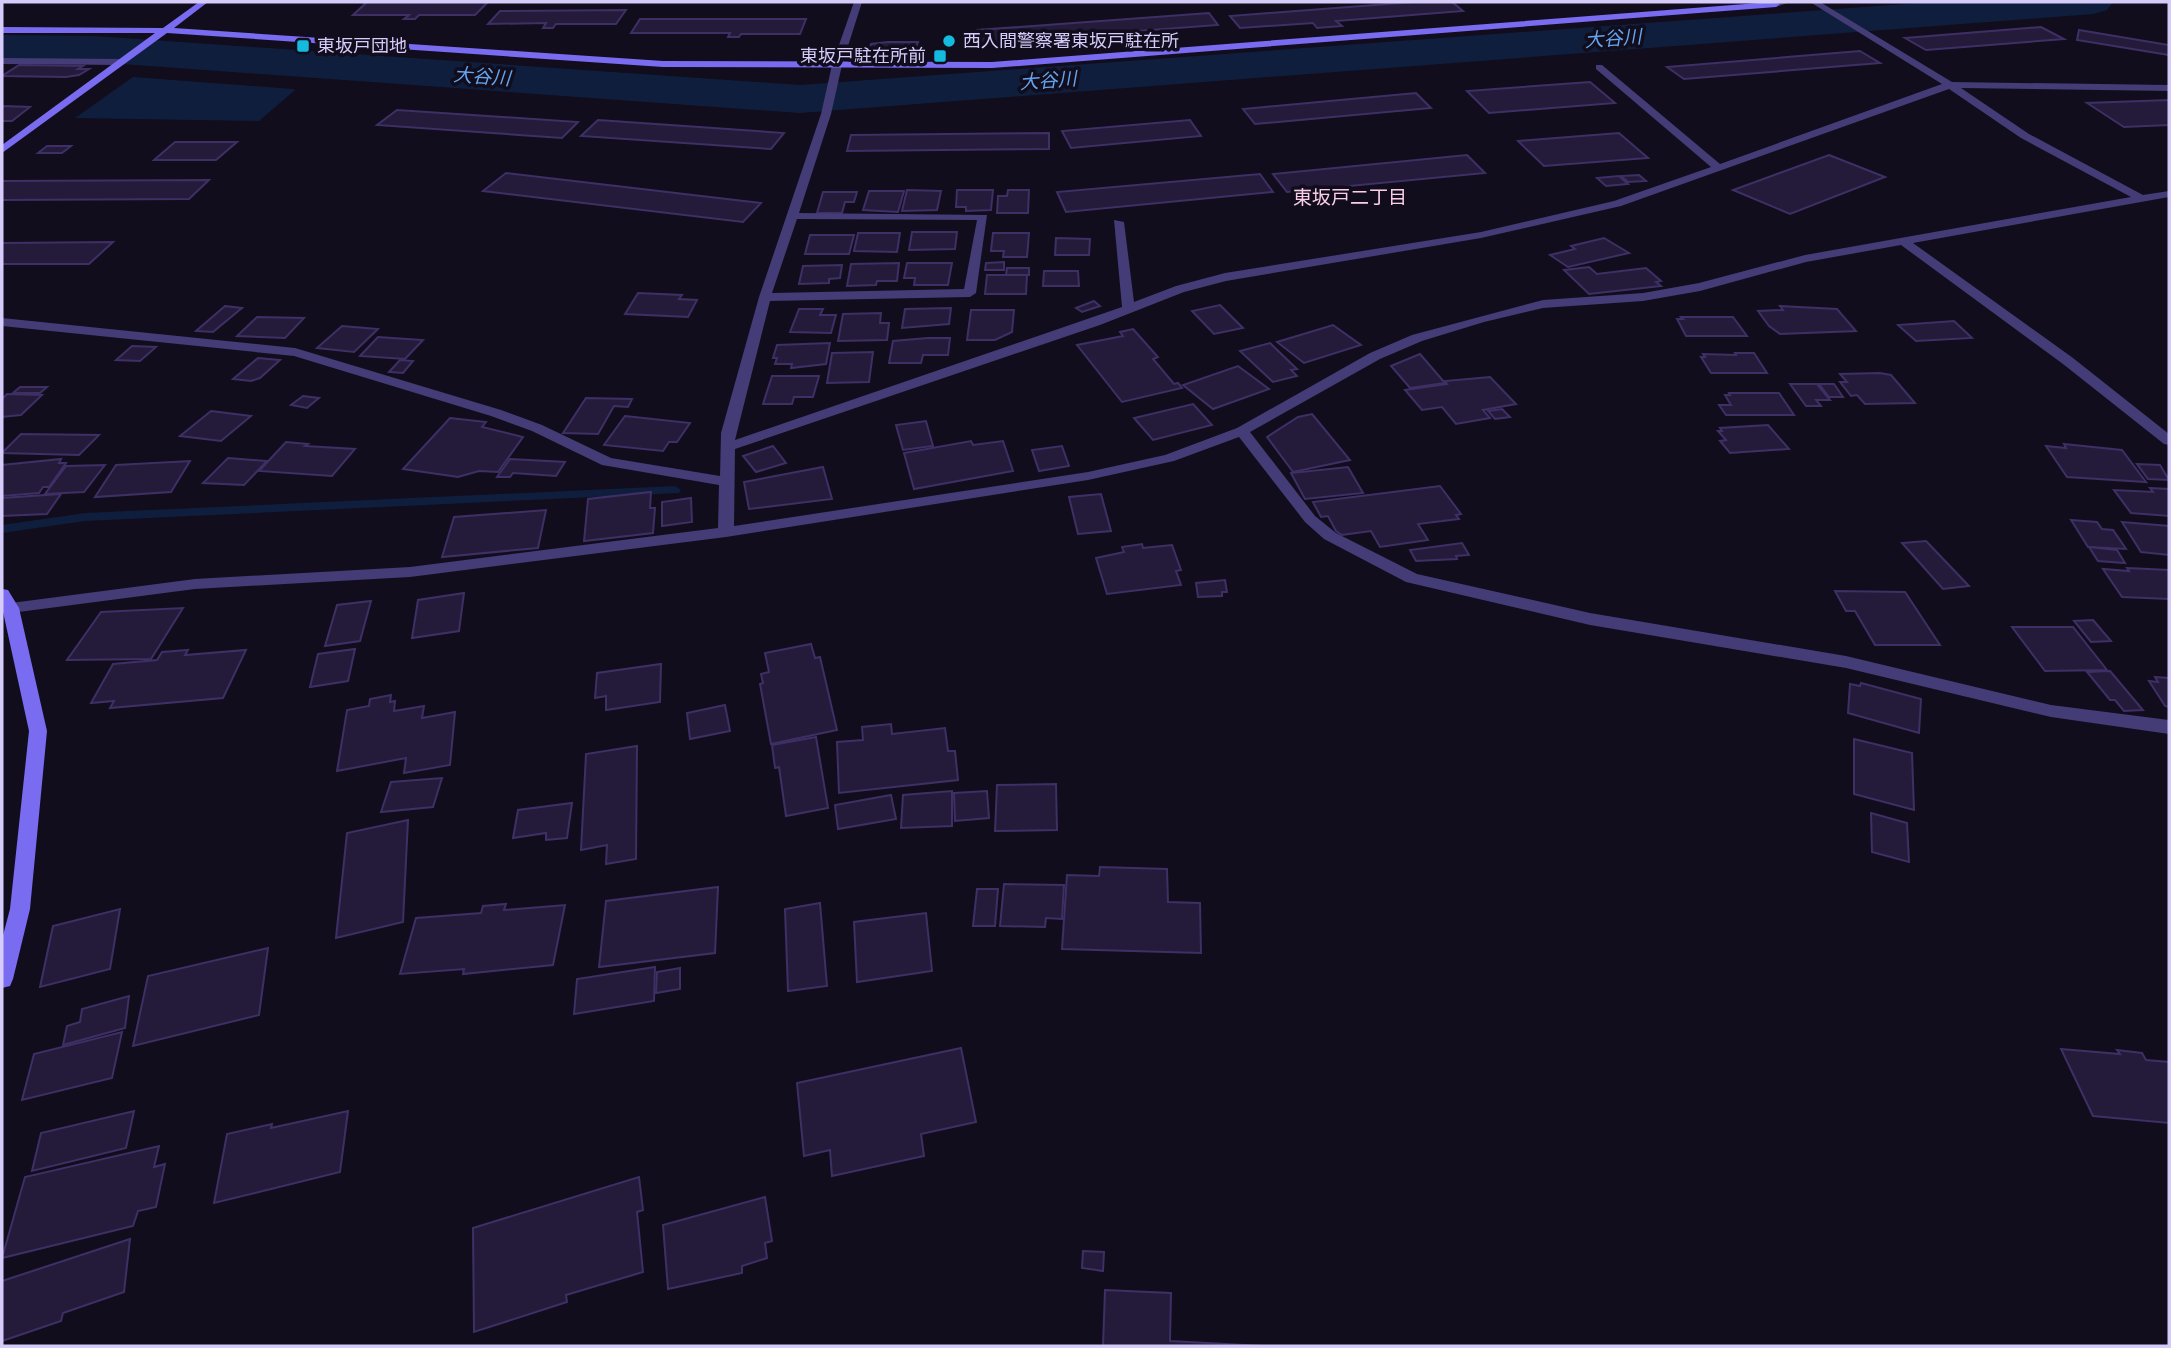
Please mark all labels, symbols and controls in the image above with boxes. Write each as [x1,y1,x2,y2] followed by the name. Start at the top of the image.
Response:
[1584,25,1644,52] water label: 大谷川
[963,30,1179,51] place label: 西入間警察署東坂戸駐在所
[941,33,957,49] marker: 西入間警察署東坂戸駐在所
[317,35,407,56] place label: 東坂戸団地
[295,38,311,54] marker: 東坂戸団地
[800,45,926,66] place label: 東坂戸駐在所前
[932,48,948,64] marker: 東坂戸駐在所前
[453,63,513,90] water label: 大谷川
[1019,67,1079,94] water label: 大谷川
[1293,186,1407,209] district label: 東坂戸二丁目

